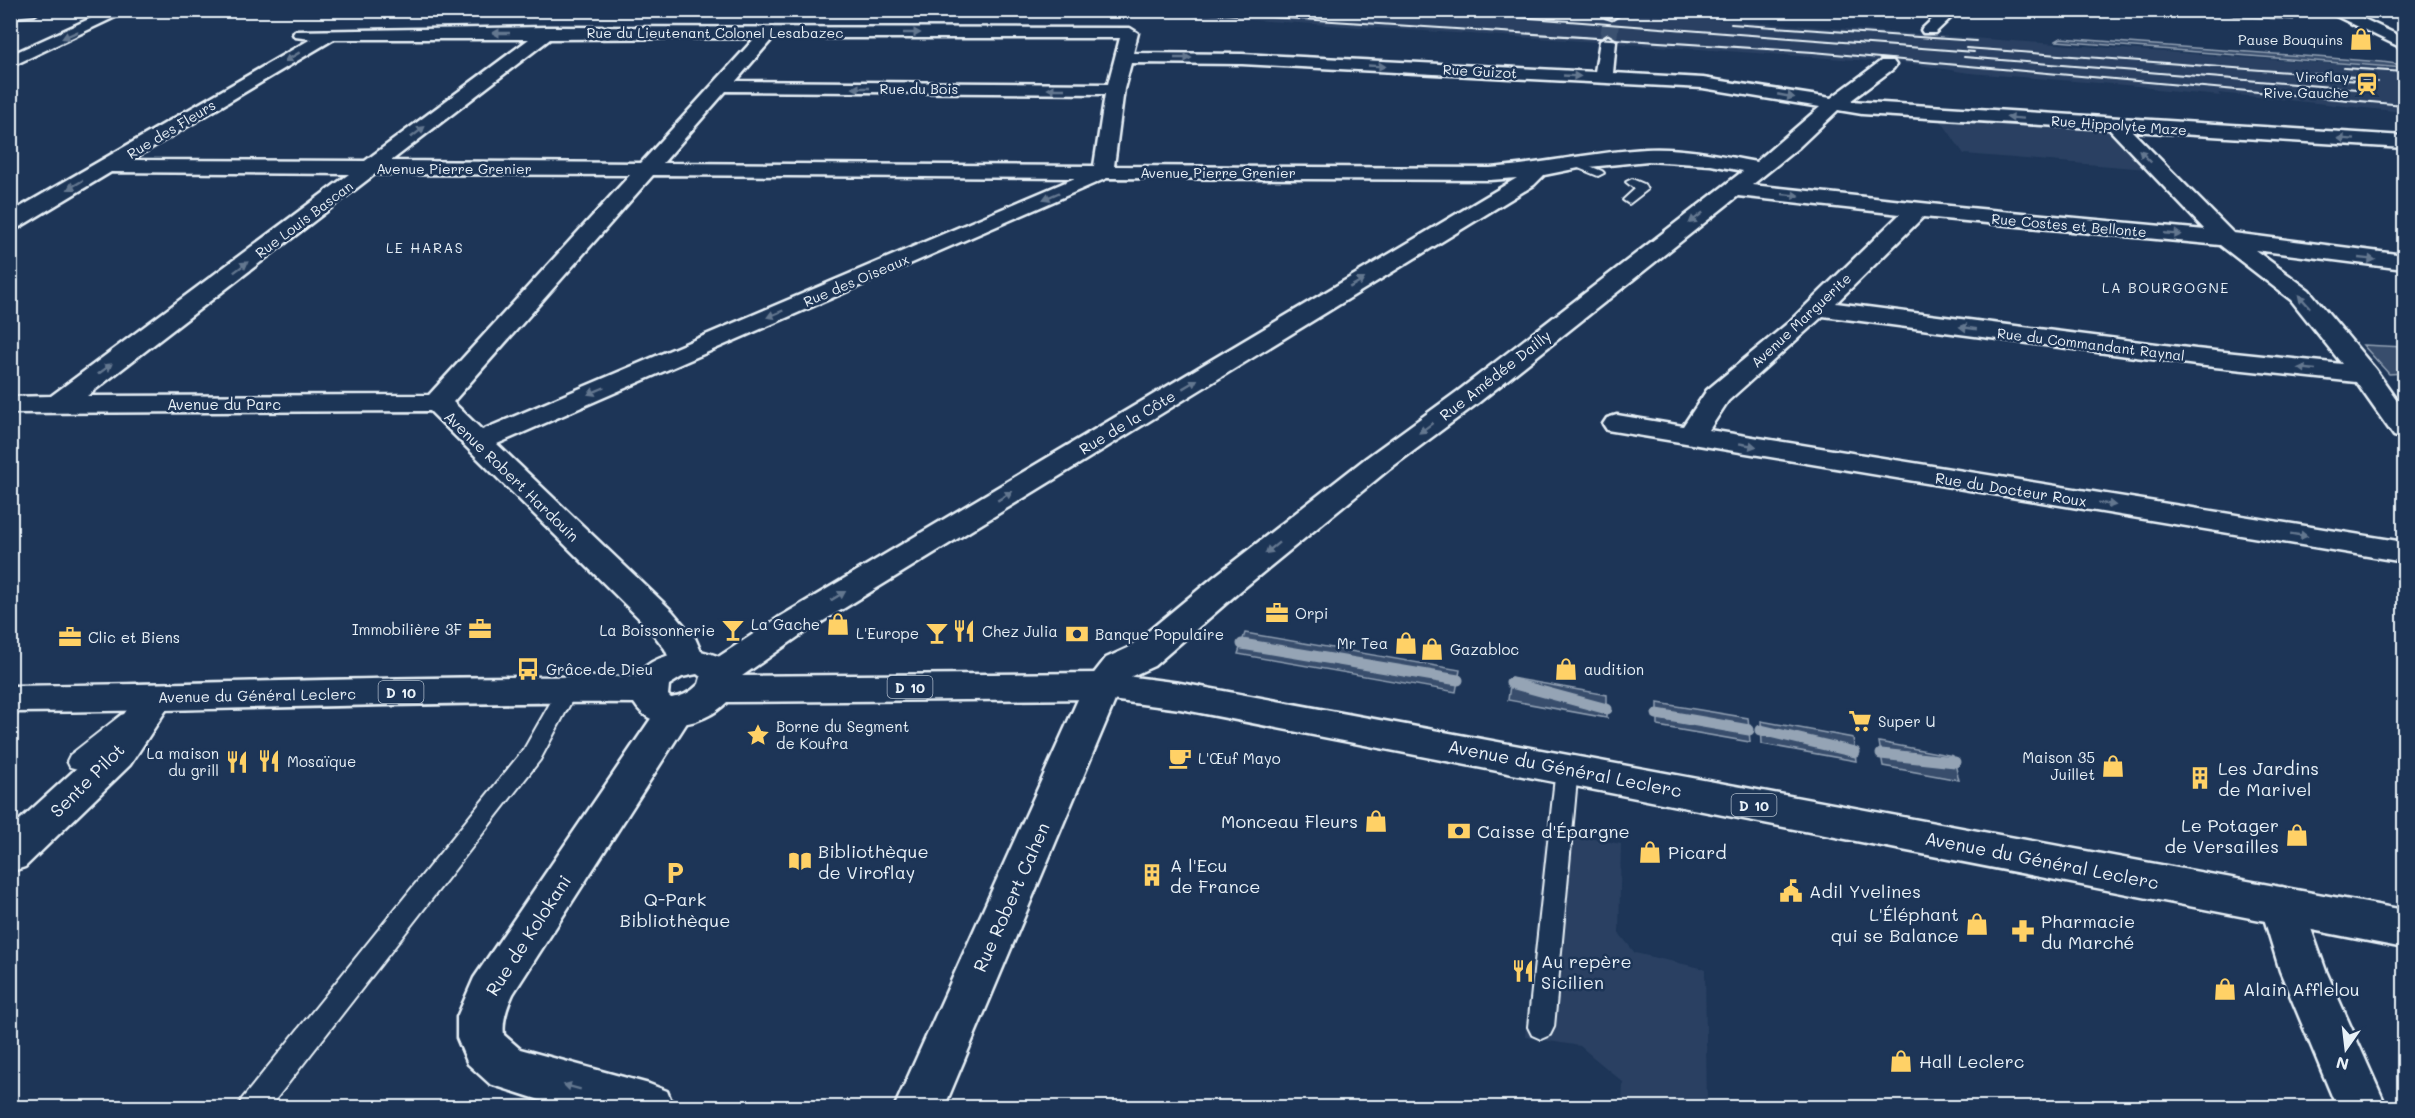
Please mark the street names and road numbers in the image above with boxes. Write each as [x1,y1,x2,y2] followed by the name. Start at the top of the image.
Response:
[587,23,843,42] street label: Rue du Lieutenant Colonel Lesabazec
[1442,60,1518,82] street label: Rue Guizot
[880,79,958,98] street label: Rue du Bois
[123,95,219,163] street label: Rue des Fleurs
[2050,111,2188,139] street label: Rue Hippolyte Maze
[376,159,532,178] street label: Avenue Pierre Grenier
[1140,163,1296,182] street label: Avenue Pierre Grenier
[251,176,357,262] street label: Rue Louis Bascan
[1991,209,2147,241] street label: Rue Costes et Bellonte
[800,249,912,311] street label: Rue des Oiseaux
[1747,269,1855,371] street label: Avenue Marguerite
[1996,323,2186,365] street label: Rue du Commandant Raynal
[1435,325,1555,425] street label: Rue Amédée Dailly
[1075,385,1179,459] street label: Rue de la Côte
[167,394,281,414] street label: Avenue du Parc
[440,406,584,546] street label: Avenue Robert Hardouin
[1934,467,2089,511] street label: Rue du Docteur Roux
[888,676,932,698] road number: D 10
[378,681,424,703] road number: D 10
[158,683,356,707] street label: Avenue du Général Leclerc
[1446,734,1684,802] street label: Avenue du Général Leclerc
[45,738,129,822] street label: Sente Pilot
[1732,794,1776,816] road number: D 10
[967,819,1055,975] street label: Rue Robert Cahen
[1923,826,2161,894] street label: Avenue du Général Leclerc
[480,870,576,1000] street label: Rue de Kolokani

